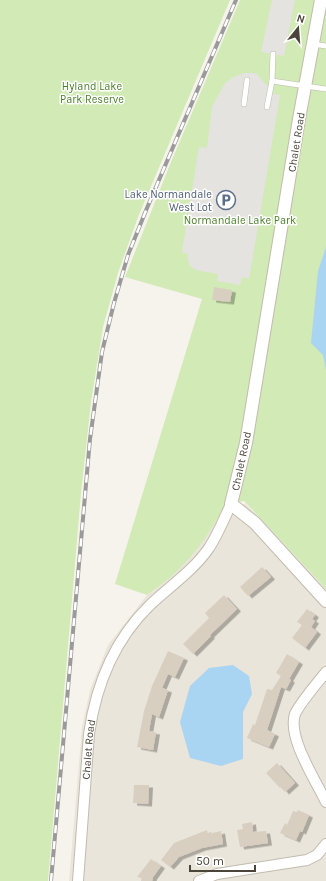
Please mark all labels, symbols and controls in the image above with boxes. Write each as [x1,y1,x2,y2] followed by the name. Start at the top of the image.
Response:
[278,8,318,48] north arrow
[295,12,306,26] text: N
[60,80,124,106] park label: Hyland Lake Park Reserve
[285,111,308,173] street label: Chalet Road
[125,188,212,214] place label: Lake Normandale West Lot
[215,189,237,211] parking icon: Lake Normandale West Lot
[184,214,296,227] park label: Normandale Lake Park
[229,430,254,492] street label: Chalet Road
[80,718,98,780] street label: Chalet Road
[190,847,255,873] scale bar
[196,854,224,868] text: 50 m

